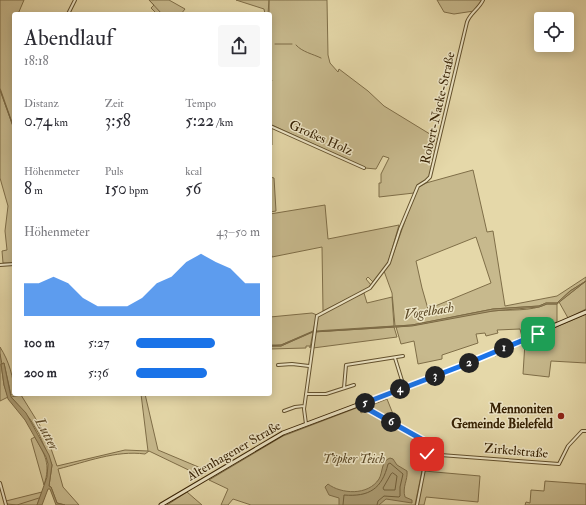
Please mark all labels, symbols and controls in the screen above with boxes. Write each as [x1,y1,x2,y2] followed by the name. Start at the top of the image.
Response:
[534,12,574,52] map controls
[534,12,574,52] button: locate
[24,24,113,52] text: Abendlauf
[218,25,260,67] button: share
[417,50,459,166] street label: Robert-Nacke-Straße
[24,53,49,69] text: 18:18
[24,97,59,110] text: Distanz
[105,97,124,110] text: Zeit
[185,97,216,110] text: Tempo
[24,110,52,131] text: 0.74
[105,110,131,131] text: 3:58
[185,110,214,131] text: 5:22
[52,116,68,129] text: km
[214,116,233,129] text: /km
[287,117,356,159] street label: Großes Holz
[24,165,80,178] text: Höhenmeter
[105,165,123,178] text: Puls
[185,165,202,178] text: kcal
[24,178,32,199] text: 8
[105,178,127,199] text: 150
[185,178,201,199] text: 56
[32,184,43,197] text: m
[127,184,149,197] text: bpm
[24,224,90,240] text: Höhenmeter
[216,224,260,240] text: 43–50 m
[403,299,455,323] water label: Vogelbach
[521,317,555,351] pin
[527,323,549,345] icon: arrive
[24,335,55,351] text: 100 m
[88,335,109,351] text: 5:27
[494,338,514,358] pin: 1
[502,341,506,354] text: 1
[459,353,479,373] pin: 2
[466,356,472,369] text: 2
[24,365,57,381] text: 200 m
[88,365,108,381] text: 5:36
[425,366,445,386] pin: 3
[433,369,437,382] text: 3
[390,379,410,399] pin: 4
[397,382,403,395] text: 4
[355,393,375,413] pin: 5
[363,396,367,409] text: 5
[451,401,554,432] place label: Mennoniten Gemeinde Bielefeld
[556,411,566,421] marker: Mennoniten Gemeinde Bielefeld
[381,412,401,432] pin: 6
[31,414,63,454] water label: Lutter
[388,415,394,428] text: 6
[183,417,284,485] street label: Altenhagener Straße
[410,437,444,471] pin
[483,440,549,462] street label: Zirkelstraße
[416,443,438,465] icon: check
[323,451,385,467] park label: Töpker Teich

